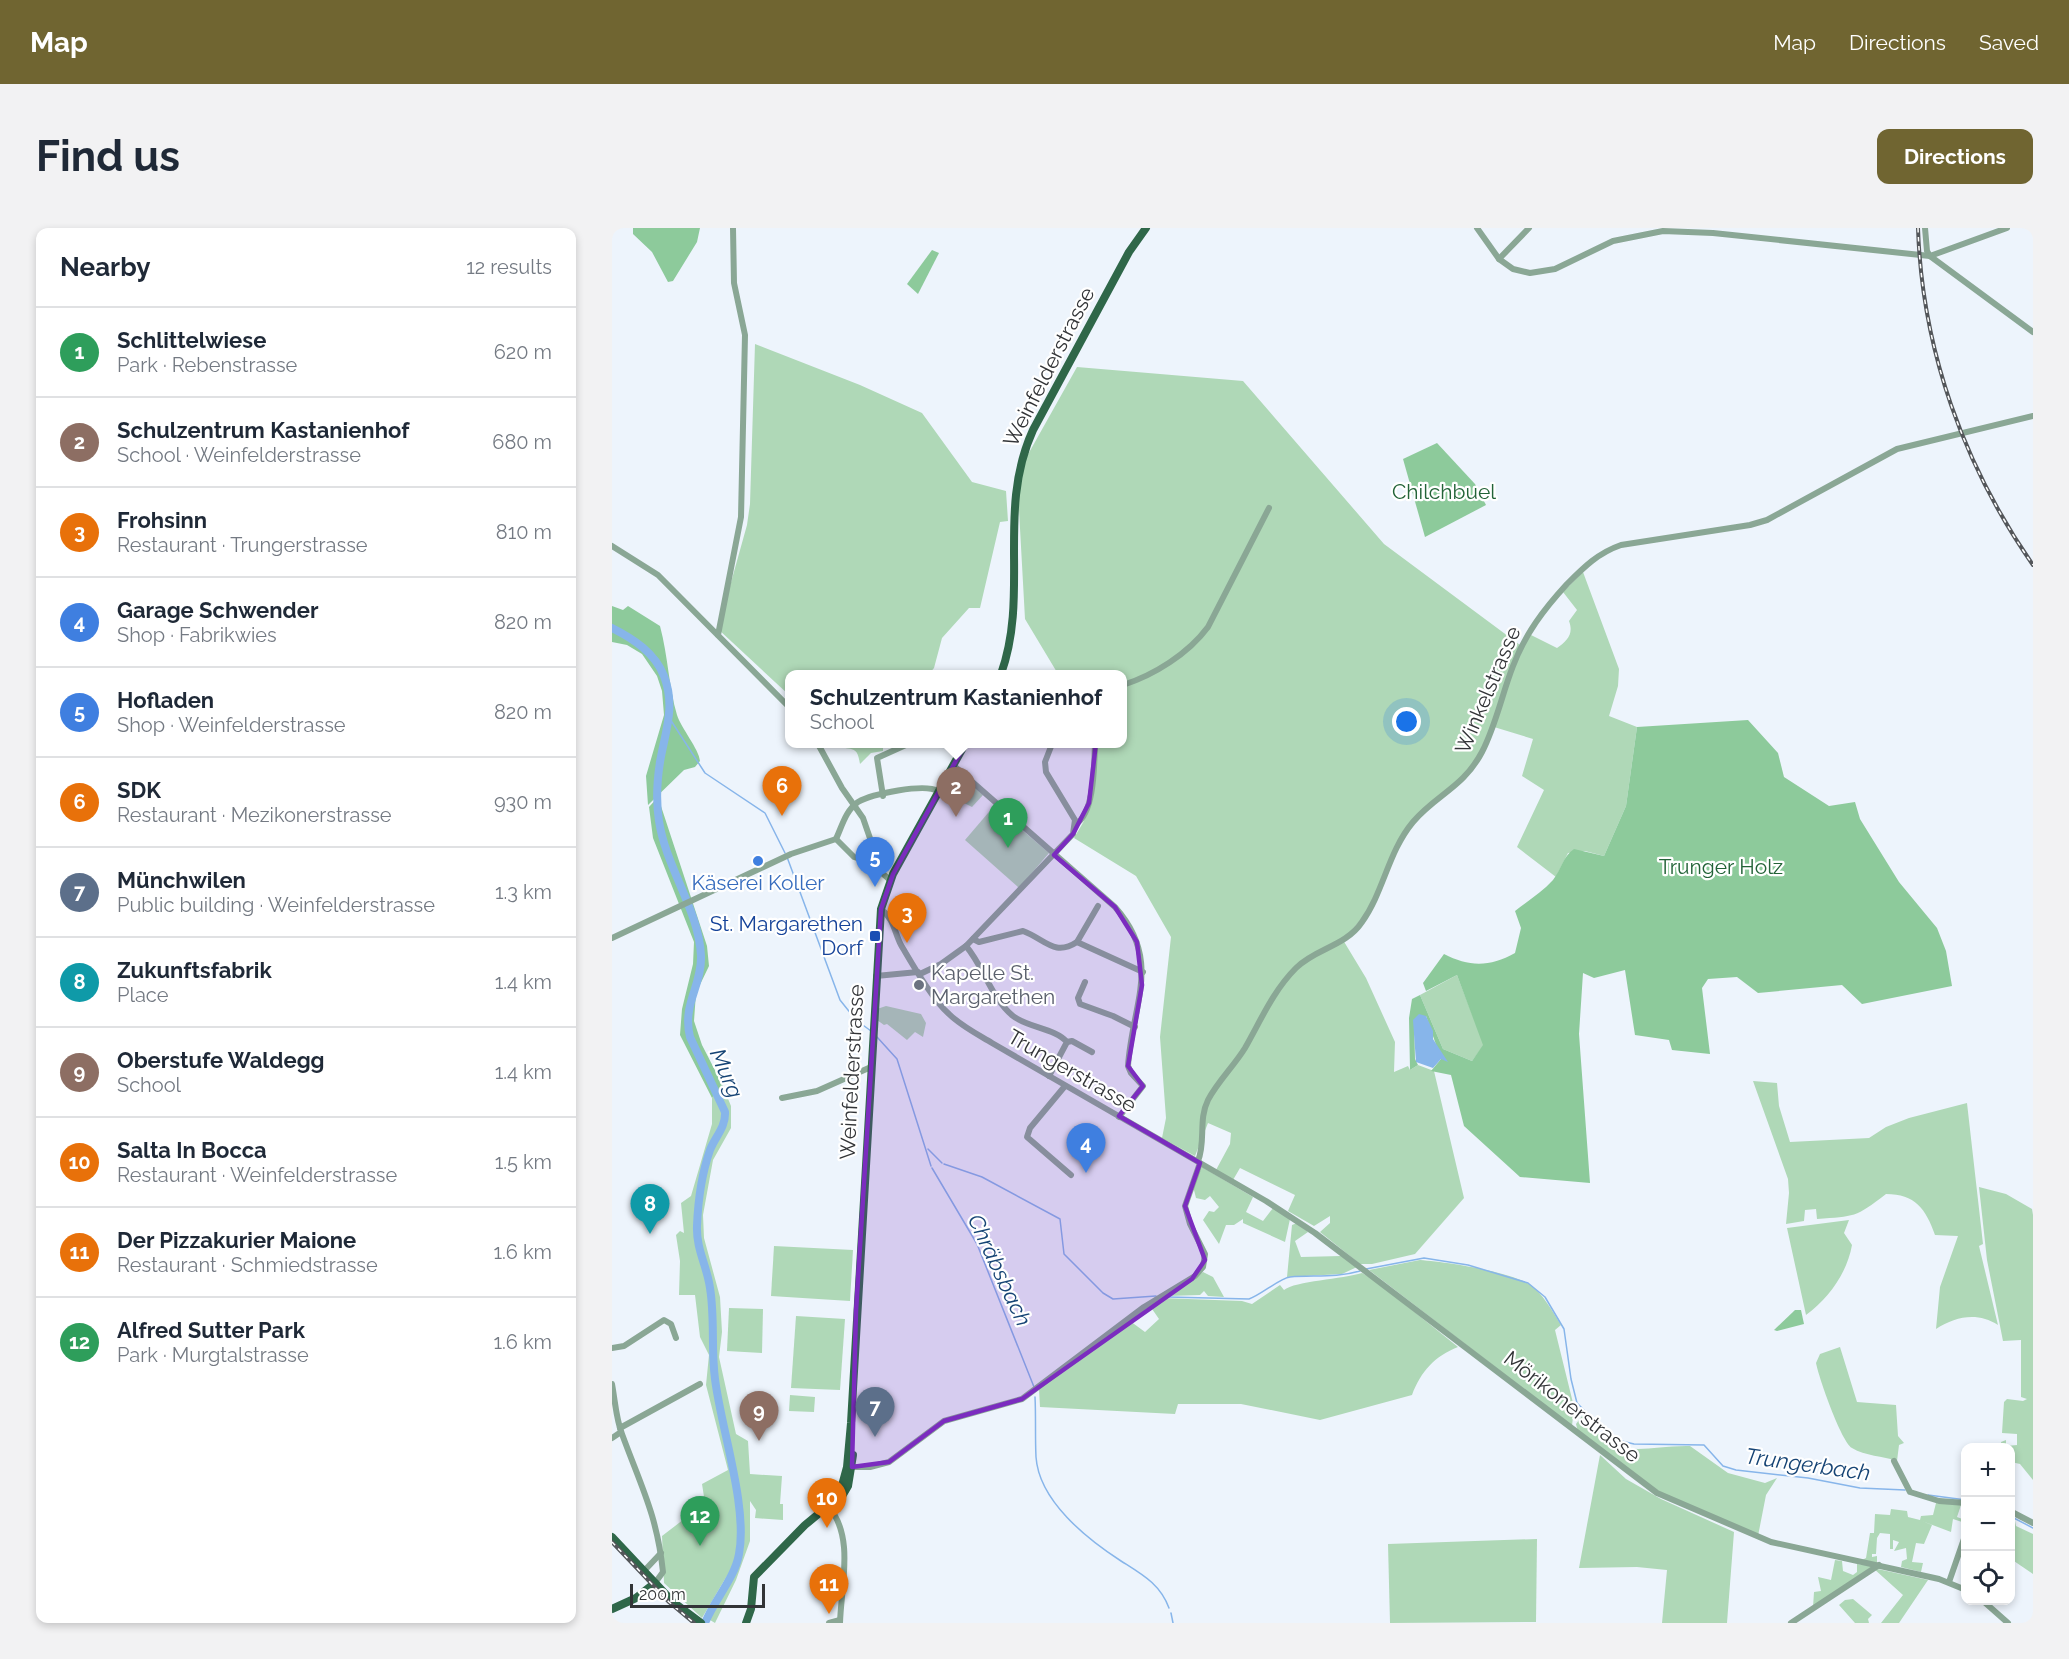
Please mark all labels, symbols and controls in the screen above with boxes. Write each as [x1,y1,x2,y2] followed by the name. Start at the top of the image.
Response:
[30,26,88,59] text: Map
[1773,30,1816,55] text: Map
[1849,30,1946,55] text: Directions
[1979,30,2039,55] text: Saved
[1877,129,2033,184] button: Directions
[36,132,180,181] text: Find us
[60,252,150,282] text: Nearby
[466,255,552,279] text: 12 results
[998,283,1100,451] street label: Weinfelderstrasse
[117,327,266,353] text: Schlittelwiese
[75,340,84,364] text: 1
[494,340,552,364] text: 620 m
[117,353,297,377] text: Park · Rebenstrasse
[117,417,409,443] text: Schulzentrum Kastanienhof
[74,430,85,454] text: 2
[492,430,552,454] text: 680 m
[117,443,361,467] text: School · Weinfelderstrasse
[1392,479,1496,504] park label: Chilchbuel
[117,507,207,533] text: Frohsinn
[74,520,85,544] text: 3
[496,520,552,544] text: 810 m
[117,533,368,557] text: Restaurant · Trungerstrasse
[117,597,318,623] text: Garage Schwender
[74,610,85,634] text: 4
[494,610,552,634] text: 820 m
[1449,622,1526,757] street label: Winkelstrasse
[117,623,277,647] text: Shop · Fabrikwies
[785,670,1127,748] popup
[810,684,1102,710] text: Schulzentrum Kastanienhof
[117,687,214,713] text: Hofladen
[74,700,85,724] text: 5
[494,700,552,724] text: 820 m
[1392,707,1421,736] your location
[810,710,874,734] text: School
[117,713,346,737] text: Shop · Weinfelderstrasse
[762,766,802,816] pin: 6
[936,768,976,817] pin: 2
[117,777,161,803] text: SDK
[73,790,86,814] text: 6
[494,790,552,814] text: 930 m
[988,798,1028,848] pin: 1
[117,803,392,827] text: Restaurant · Mezikonerstrasse
[856,838,894,887] pin: 5
[751,854,765,868] marker: Käserei Koller
[1659,854,1783,879] park label: Trunger Holz
[117,867,246,893] text: Münchwilen
[691,870,825,895] place label: Käserei Koller
[74,880,85,904] text: 7
[495,880,552,904] text: 1.3 km
[117,893,435,917] text: Public building · Weinfelderstrasse
[888,894,926,943] pin: 3
[710,911,864,960] place label: St. Margarethen Dorf
[868,929,882,943] marker: St. Margarethen Dorf
[117,957,272,983] text: Zukunftsfabrik
[931,960,1055,1009] place label: Kapelle St. Margarethen
[73,970,86,994] text: 8
[495,970,552,994] text: 1.4 km
[912,978,926,992] marker: Kapelle St. Margarethen
[117,983,168,1007] text: Place
[834,984,869,1160] street label: Weinfelderstrasse
[1004,1024,1141,1117] street label: Trungerstrasse
[705,1044,749,1102] water label: Murg
[117,1047,325,1073] text: Oberstufe Waldegg
[74,1060,85,1084] text: 9
[495,1060,552,1084] text: 1.4 km
[117,1073,181,1097] text: School
[1066,1124,1106,1173] pin: 4
[117,1137,267,1163] text: Salta In Bocca
[68,1150,91,1174] text: 10
[495,1150,552,1174] text: 1.5 km
[117,1163,397,1187] text: Restaurant · Weinfelderstrasse
[630,1184,669,1234] pin: 8
[963,1210,1037,1330] water label: Chräbsbach
[117,1227,356,1253] text: Der Pizzakurier Maione
[70,1240,89,1264] text: 11
[494,1240,552,1264] text: 1.6 km
[117,1253,378,1277] text: Restaurant · Schmiedstrasse
[117,1317,305,1343] text: Alfred Sutter Park
[69,1330,90,1354] text: 12
[494,1330,552,1354] text: 1.6 km
[117,1343,309,1367] text: Park · Murgtalstrasse
[1499,1346,1646,1468] street label: Mörikonerstrasse
[856,1388,894,1437] pin: 7
[740,1392,778,1441] pin: 9
[1744,1442,1872,1486] water label: Trungerbach
[1961,1443,2015,1605] map controls
[1961,1443,2015,1497] button: +
[808,1478,846,1528] pin: 10
[680,1496,719,1546] pin: 12
[1961,1497,2015,1551] button: −
[1961,1551,2015,1605] button: locate
[810,1564,848,1614] pin: 11
[630,1581,765,1608] scale bar
[639,1585,686,1604] text: 200 m

